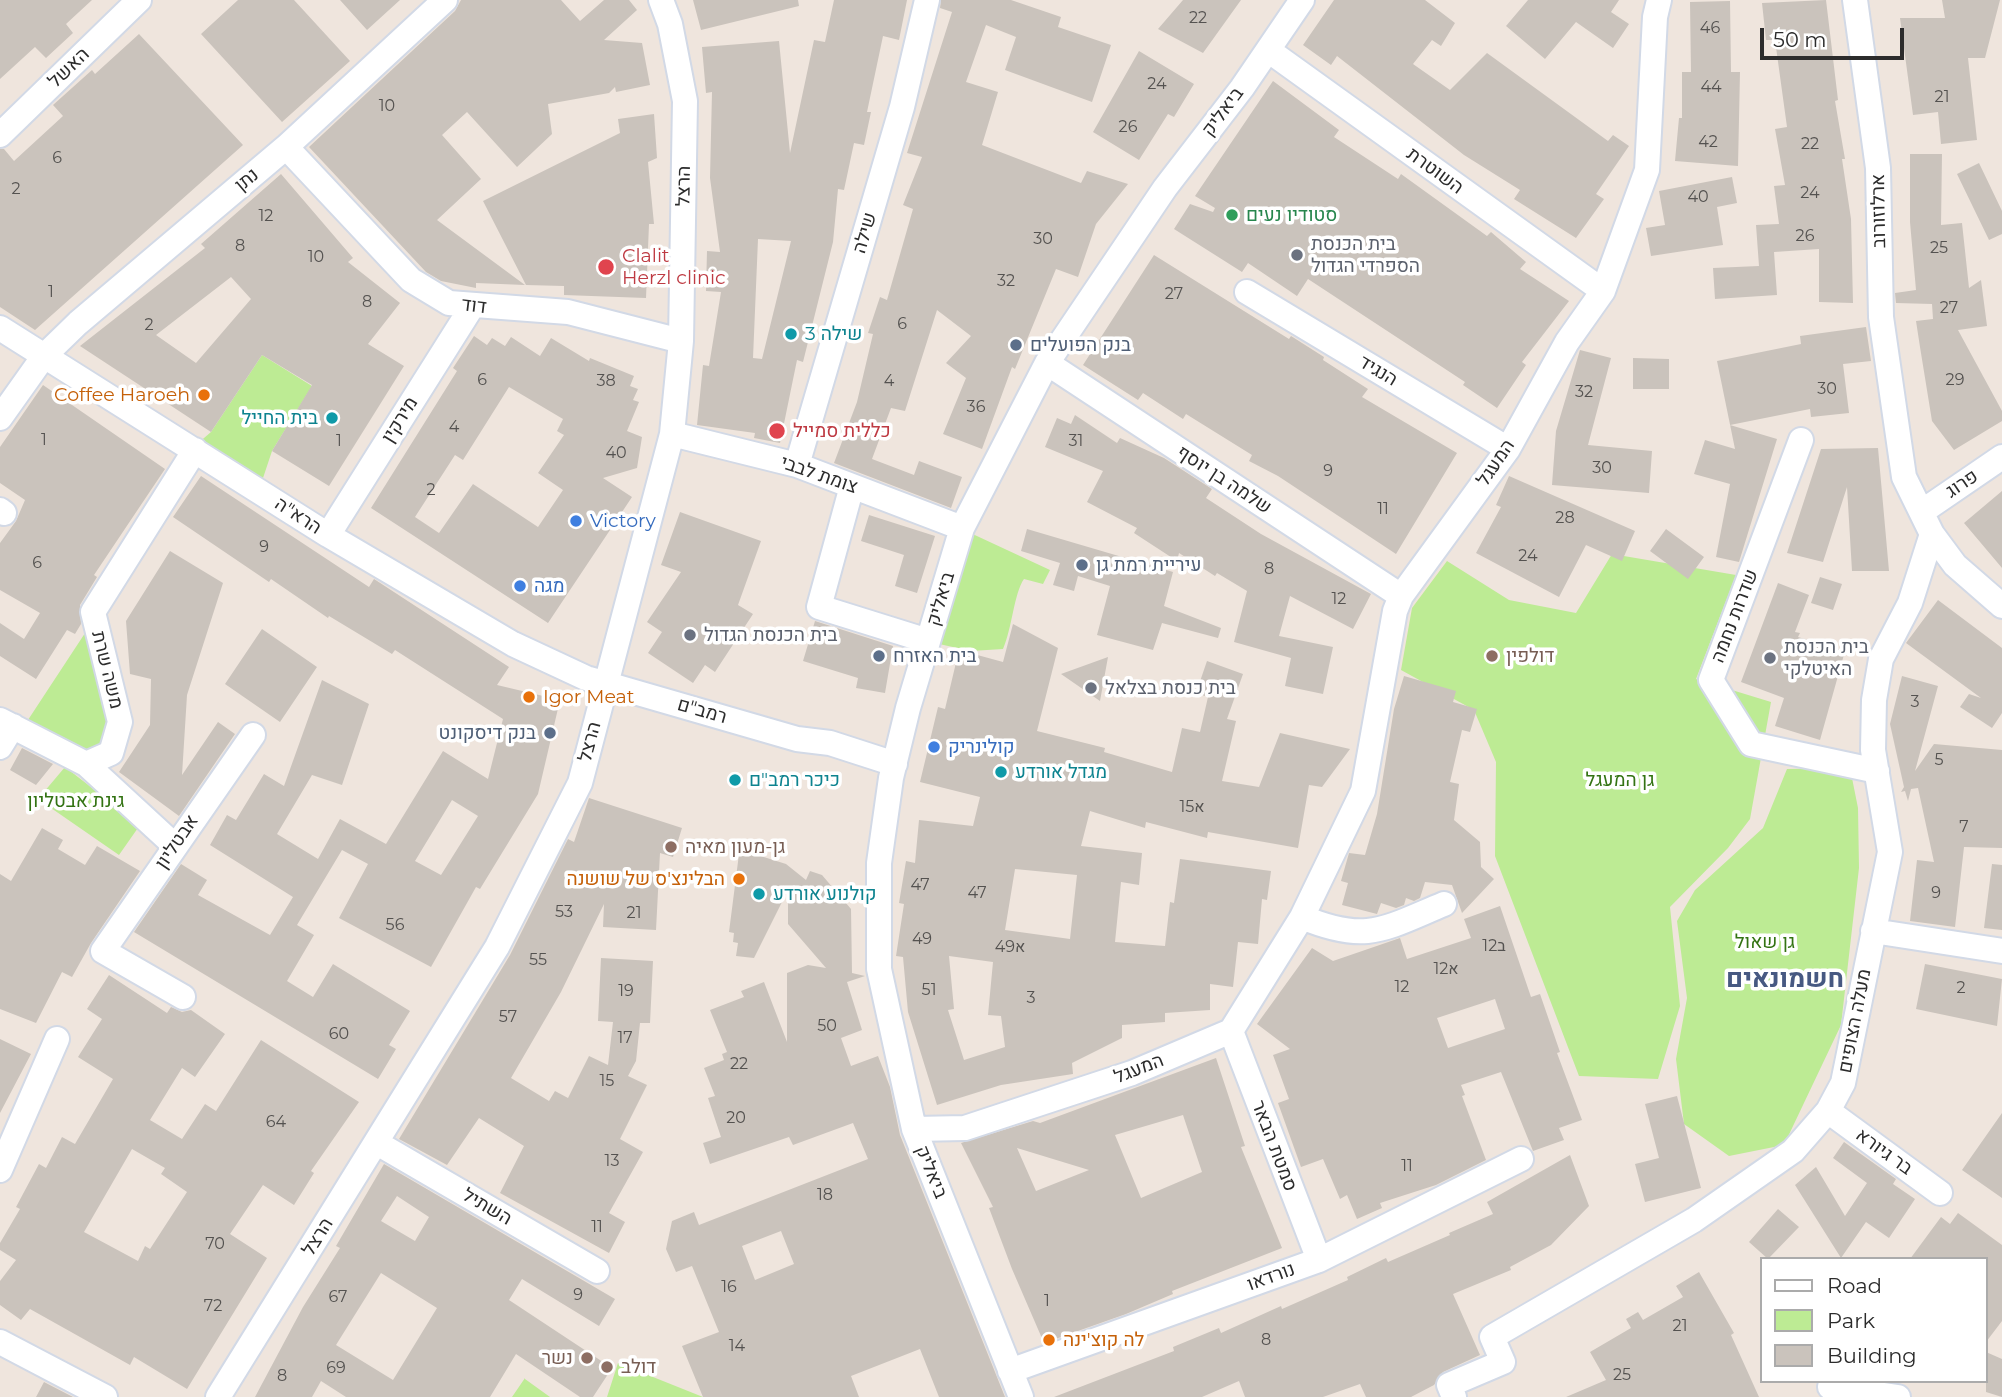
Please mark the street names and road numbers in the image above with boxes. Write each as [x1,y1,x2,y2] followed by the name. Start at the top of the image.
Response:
[44,43,94,93] street label: האשל
[1197,83,1249,141] street label: ביאליק
[1402,143,1468,199] street label: השוטרת
[230,163,264,197] street label: נתן
[672,165,696,207] street label: הרצל
[1867,174,1891,248] street label: ארלוזורוב
[848,210,882,256] street label: שילה
[460,293,488,319] street label: דוד
[1355,351,1401,391] street label: הנגיד
[377,393,423,447] street label: מירקין
[1472,435,1520,491] street label: המעגל
[1172,441,1276,519] street label: שלמה בן יוסף
[777,451,861,499] street label: צומת לבבי
[1941,465,1983,503] street label: פרוג
[270,493,326,539] street label: הרא"ה
[1707,566,1763,666] street label: שדרות נחמה
[922,569,960,629] street label: ביאליק
[86,629,128,711] street label: משה שרת
[675,693,729,729] street label: רמב"ם
[574,719,606,765] street label: הרצל
[151,811,203,873] street label: אבטליון
[1834,967,1876,1075] street label: מעלה הצופים
[1111,1049,1167,1089] street label: המעגל
[1246,1097,1302,1195] street label: סמטת הבאר
[1851,1124,1917,1180] street label: בר גיורא
[910,1142,952,1202] street label: ביאליק
[458,1184,516,1230] street label: השתיל
[298,1214,338,1260] street label: הרצל
[1244,1258,1298,1296] street label: נורדאו

